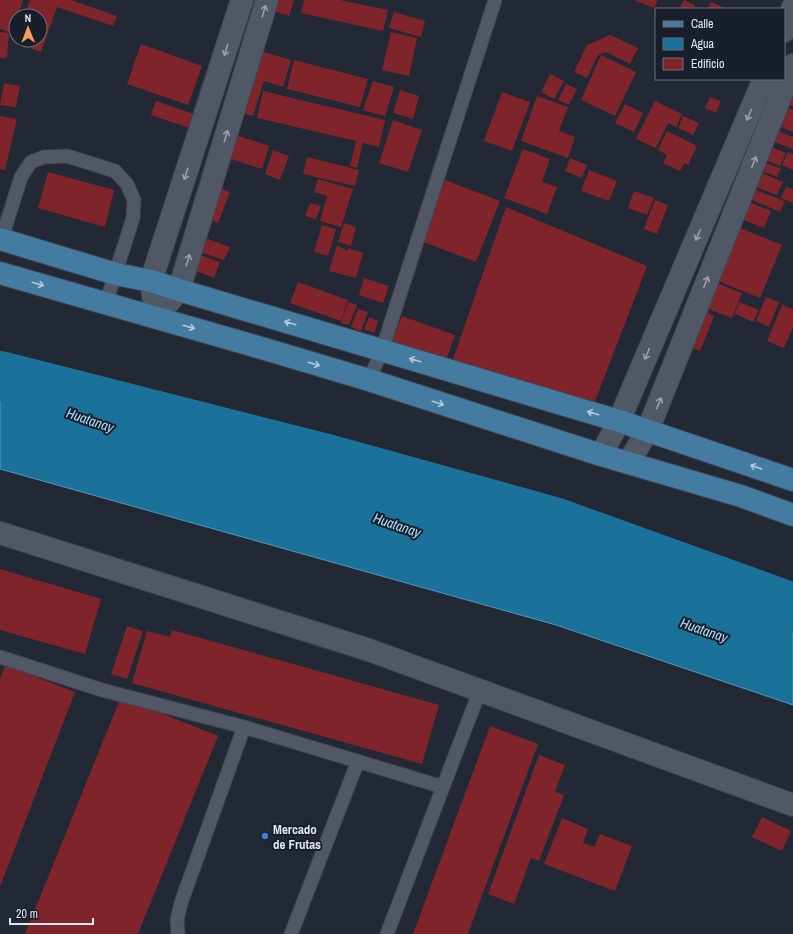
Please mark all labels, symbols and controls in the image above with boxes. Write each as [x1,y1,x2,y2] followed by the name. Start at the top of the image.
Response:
[261,5,268,18] one-way arrow
[8,8,48,48] north arrow
[655,8,785,80] legend
[24,11,31,25] text: N
[691,16,713,32] text: Calle
[690,36,715,52] text: Agua
[222,44,229,57] one-way arrow
[691,56,724,72] text: Edificio
[745,108,752,120] one-way arrow
[223,129,230,142] one-way arrow
[751,156,759,168] one-way arrow
[182,167,189,180] one-way arrow
[694,228,702,240] one-way arrow
[185,254,192,267] one-way arrow
[703,277,711,289] one-way arrow
[31,281,44,288] one-way arrow
[284,319,297,326] one-way arrow
[183,324,196,331] one-way arrow
[643,348,651,360] one-way arrow
[408,356,421,363] one-way arrow
[307,361,320,368] one-way arrow
[655,398,663,410] one-way arrow
[432,399,444,407] one-way arrow
[64,403,117,437] water label: Huatanay
[587,409,600,416] one-way arrow
[750,463,762,471] one-way arrow
[371,508,424,542] water label: Huatanay
[678,613,731,647] water label: Huatanay
[273,821,321,853] place label: Mercado de Frutas
[260,831,270,841] marker: Mercado de Frutas
[10,900,93,926] scale bar
[16,906,38,922] text: 20 m

